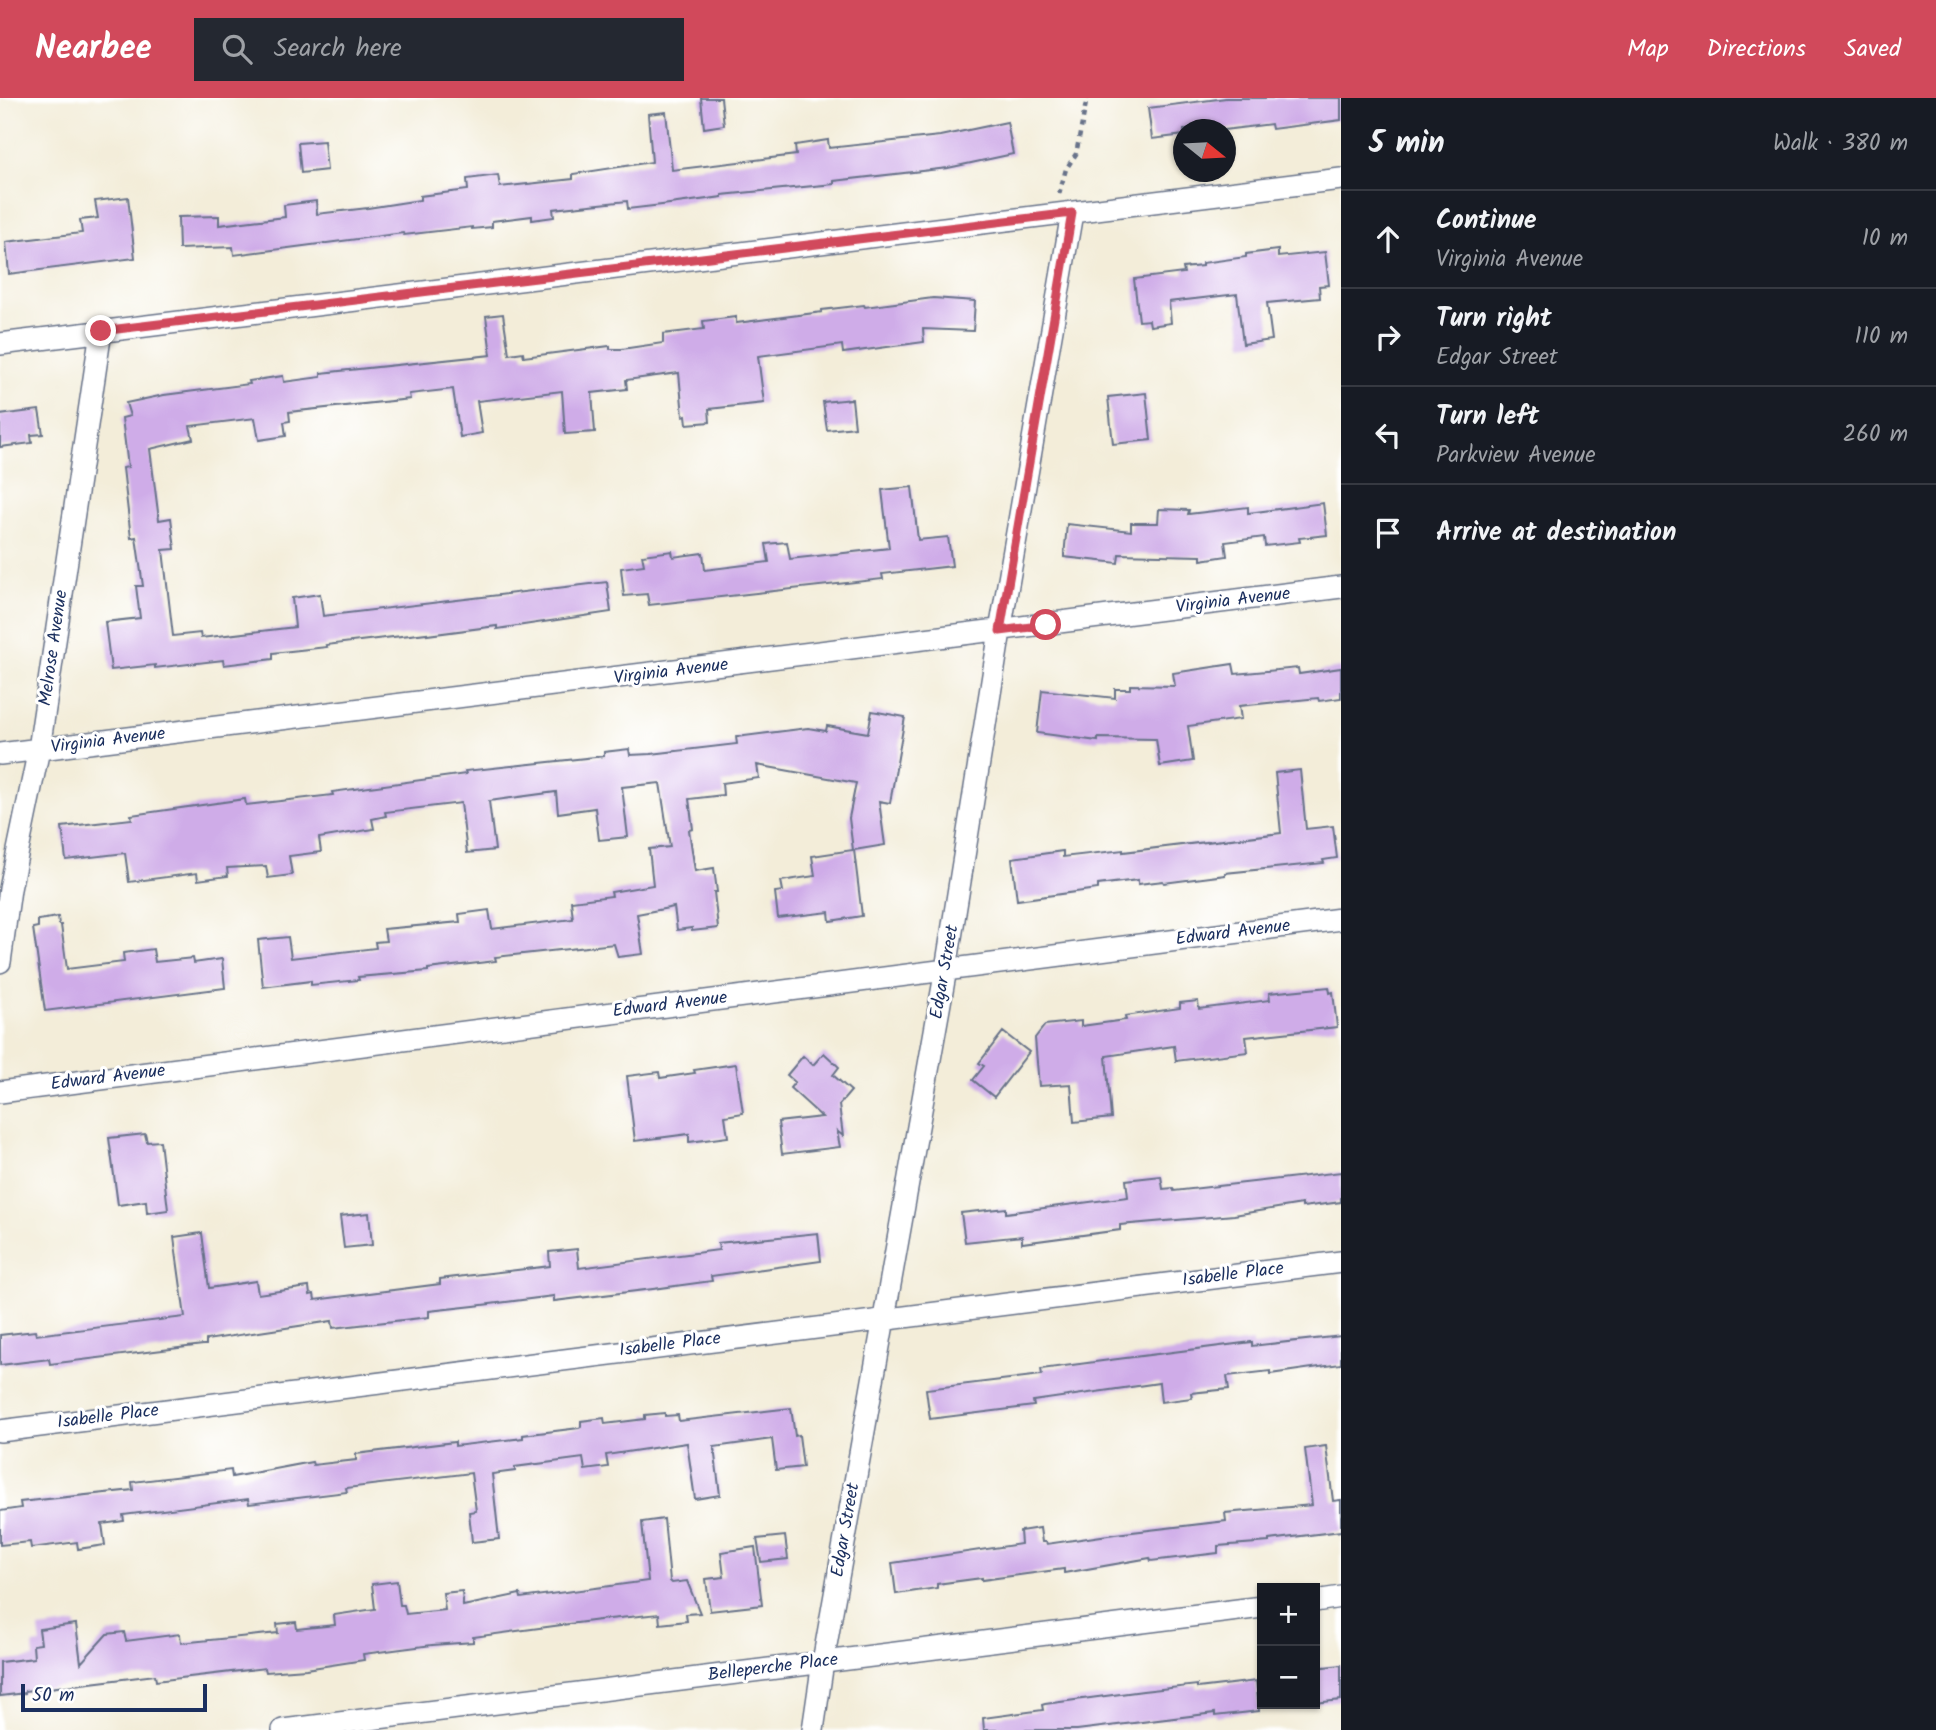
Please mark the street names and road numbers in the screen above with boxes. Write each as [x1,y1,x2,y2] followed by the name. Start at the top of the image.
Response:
[1174,580,1292,622] street label: Virginia Avenue
[32,588,76,708] street label: Melrose Avenue
[612,651,730,693] street label: Virginia Avenue
[49,720,167,762] street label: Virginia Avenue
[1174,912,1292,954] street label: Edward Avenue
[922,922,968,1021] street label: Edgar Street
[611,984,729,1026] street label: Edward Avenue
[49,1057,167,1099] street label: Edward Avenue
[1181,1254,1285,1296] street label: Isabelle Place
[618,1324,722,1366] street label: Isabelle Place
[56,1396,160,1438] street label: Isabelle Place
[823,1480,869,1579] street label: Edgar Street
[706,1646,840,1690] street label: Belleperche Place

